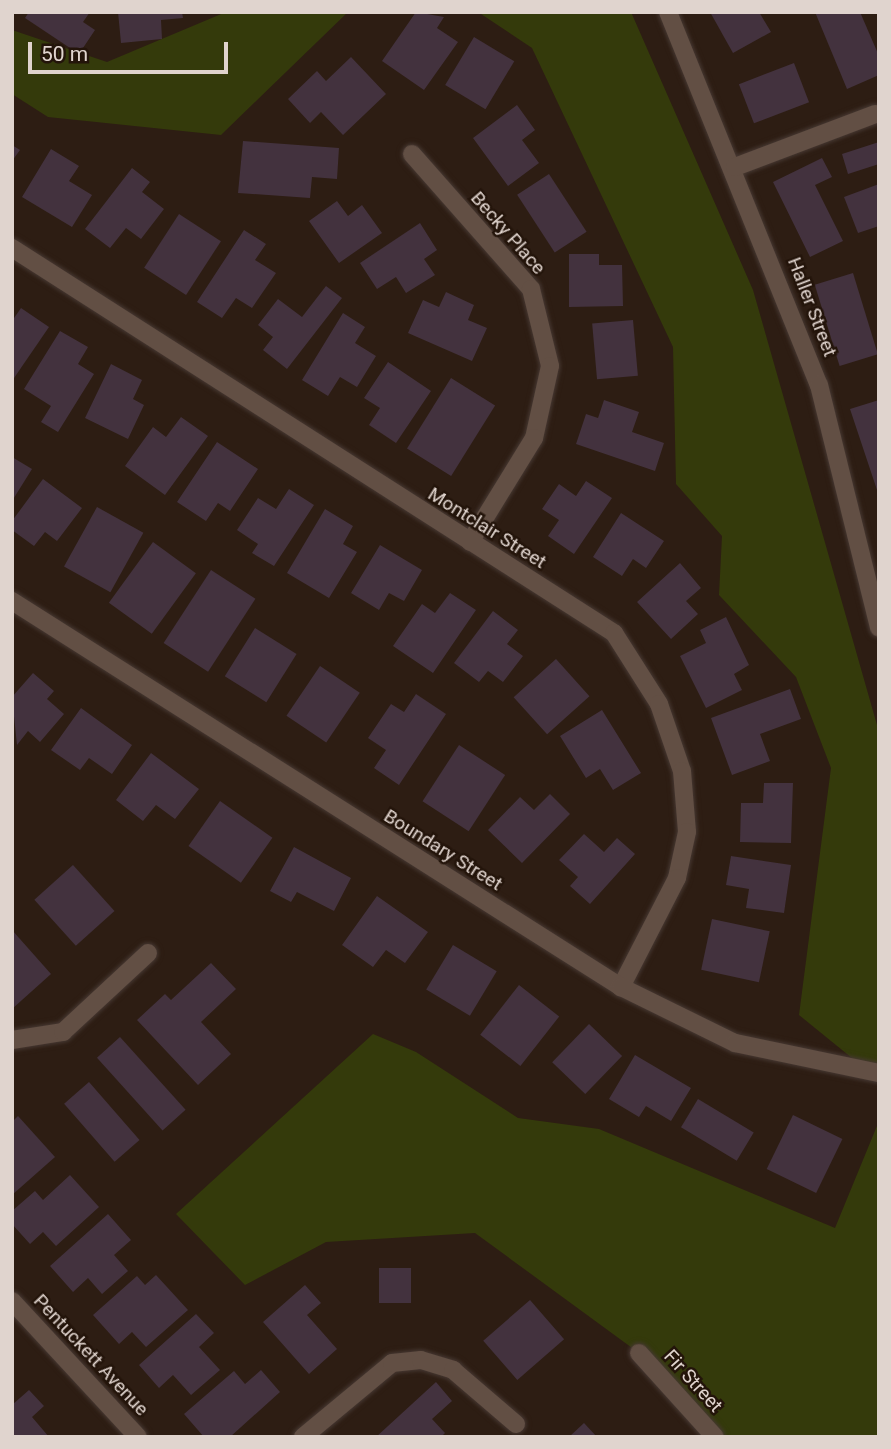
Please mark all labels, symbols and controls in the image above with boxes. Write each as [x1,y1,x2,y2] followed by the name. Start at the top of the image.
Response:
[32,28,231,72] scale bar
[41,42,88,66] text: 50 m
[466,187,550,279] street label: Becky Place
[783,254,841,360] street label: Haller Street
[424,483,550,573] street label: Montclair Street
[380,805,506,895] street label: Boundary Street
[29,1289,153,1421] street label: Pentuckett Avenue
[659,1345,727,1417] street label: Fir Street

